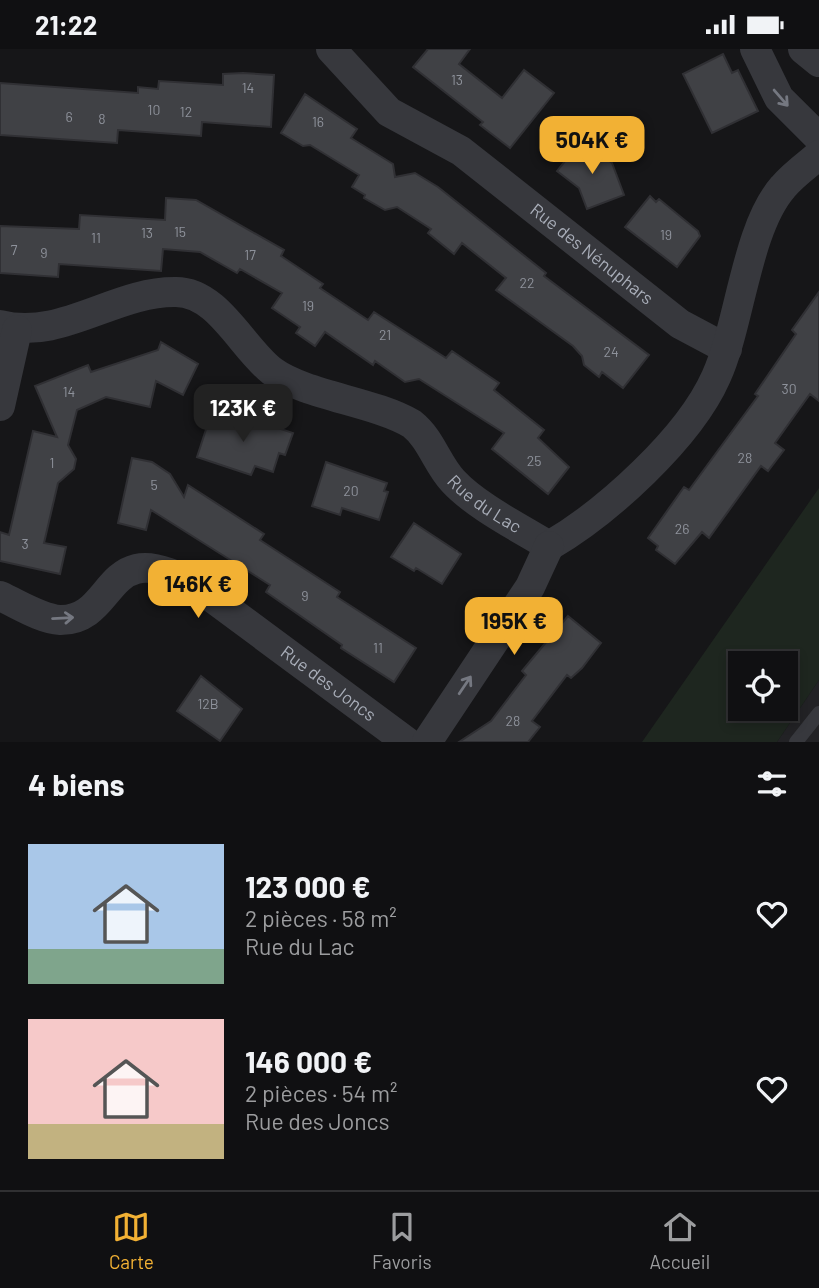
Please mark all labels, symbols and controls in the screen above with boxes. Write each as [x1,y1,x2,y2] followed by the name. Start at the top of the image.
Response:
[35,9,97,40] text: 21:22
[451,71,463,88] house number: 13
[242,79,254,96] house number: 14
[773,88,788,106] one-way arrow
[148,101,160,118] house number: 10
[180,103,192,120] house number: 12
[65,108,73,125] house number: 6
[98,110,106,127] house number: 8
[312,113,324,130] house number: 16
[535,117,649,176] pin: 504K €
[555,125,629,153] text: 504K €
[526,198,658,309] street label: Rue des Nénuphars
[174,223,186,240] house number: 15
[141,224,153,241] house number: 13
[660,226,672,243] house number: 19
[91,229,101,246] house number: 11
[11,241,18,258] house number: 7
[40,244,48,261] house number: 9
[244,246,256,263] house number: 17
[519,274,535,291] house number: 22
[302,297,314,314] house number: 19
[379,326,391,343] house number: 21
[603,343,619,360] house number: 24
[781,380,797,397] house number: 30
[63,383,75,400] house number: 14
[186,385,300,444] pin: 123K €
[210,393,276,421] text: 123K €
[738,449,752,466] house number: 28
[527,452,541,469] house number: 25
[50,454,54,471] house number: 1
[443,470,526,537] street label: Rue du Lac
[150,476,158,493] house number: 5
[343,482,359,499] house number: 20
[675,520,689,537] house number: 26
[21,535,29,552] house number: 3
[141,561,255,620] pin: 146K €
[164,569,232,597] text: 146K €
[301,587,309,604] house number: 9
[457,597,571,657] pin: 195K €
[481,606,547,634] text: 195K €
[51,611,74,624] one-way arrow
[373,639,383,656] house number: 11
[277,640,381,725] street label: Rue des Joncs
[728,651,798,721] map controls
[728,651,798,721] button: locate
[458,676,472,695] one-way arrow
[197,695,219,712] house number: 12B
[506,712,520,729] house number: 28
[753,765,791,803] icon: filters
[28,766,125,802] text: 4 biens
[245,868,371,904] text: 123 000 €
[84,872,168,956] icon: home
[753,895,791,933] icon: heart
[245,904,397,932] text: 2 pièces · 58 m²
[245,932,355,960] text: Rue du Lac
[245,1043,372,1079] text: 146 000 €
[84,1047,168,1131] icon: home
[753,1070,791,1108] icon: heart
[245,1079,397,1107] text: 2 pièces · 54 m²
[245,1107,390,1135] text: Rue des Joncs
[109,1208,154,1273] tab: Carte
[372,1208,432,1273] tab: Favoris
[650,1208,710,1273] tab: Accueil

